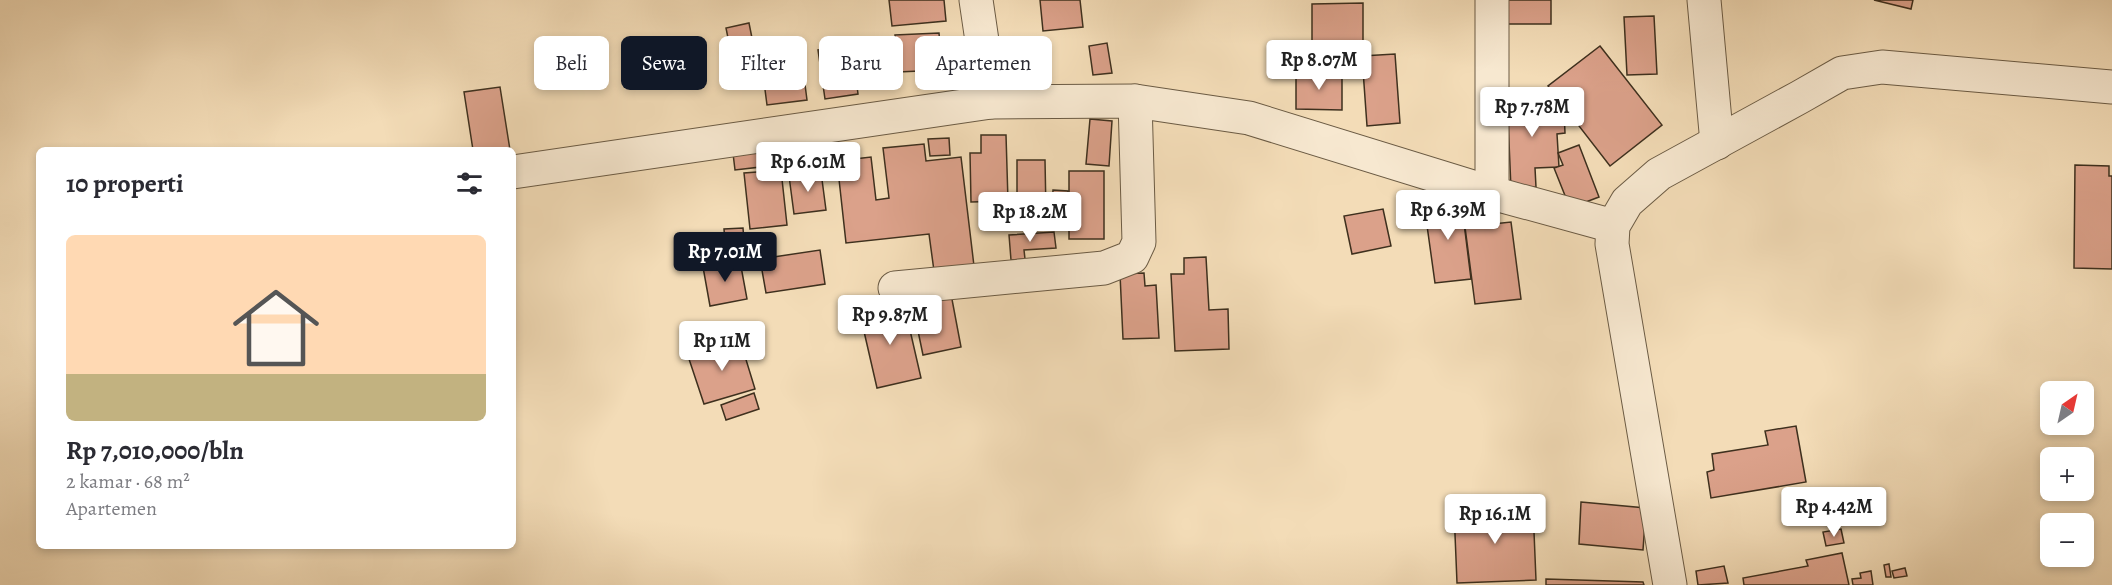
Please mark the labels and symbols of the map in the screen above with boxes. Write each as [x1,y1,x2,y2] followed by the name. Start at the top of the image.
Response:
[1257,40,1381,91] pin: Rp 8.07M
[1470,87,1594,138] pin: Rp 7.78M
[746,142,870,193] pin: Rp 6.01M
[1386,190,1510,241] pin: Rp 6.39M
[968,192,1092,243] pin: Rp 18.2M
[663,232,787,283] pin: Rp 7.01M
[828,295,952,346] pin: Rp 9.87M
[673,321,771,372] pin: Rp 11M
[2040,381,2094,435] north arrow
[1772,487,1896,538] pin: Rp 4.42M
[1433,494,1557,545] pin: Rp 16.1M

